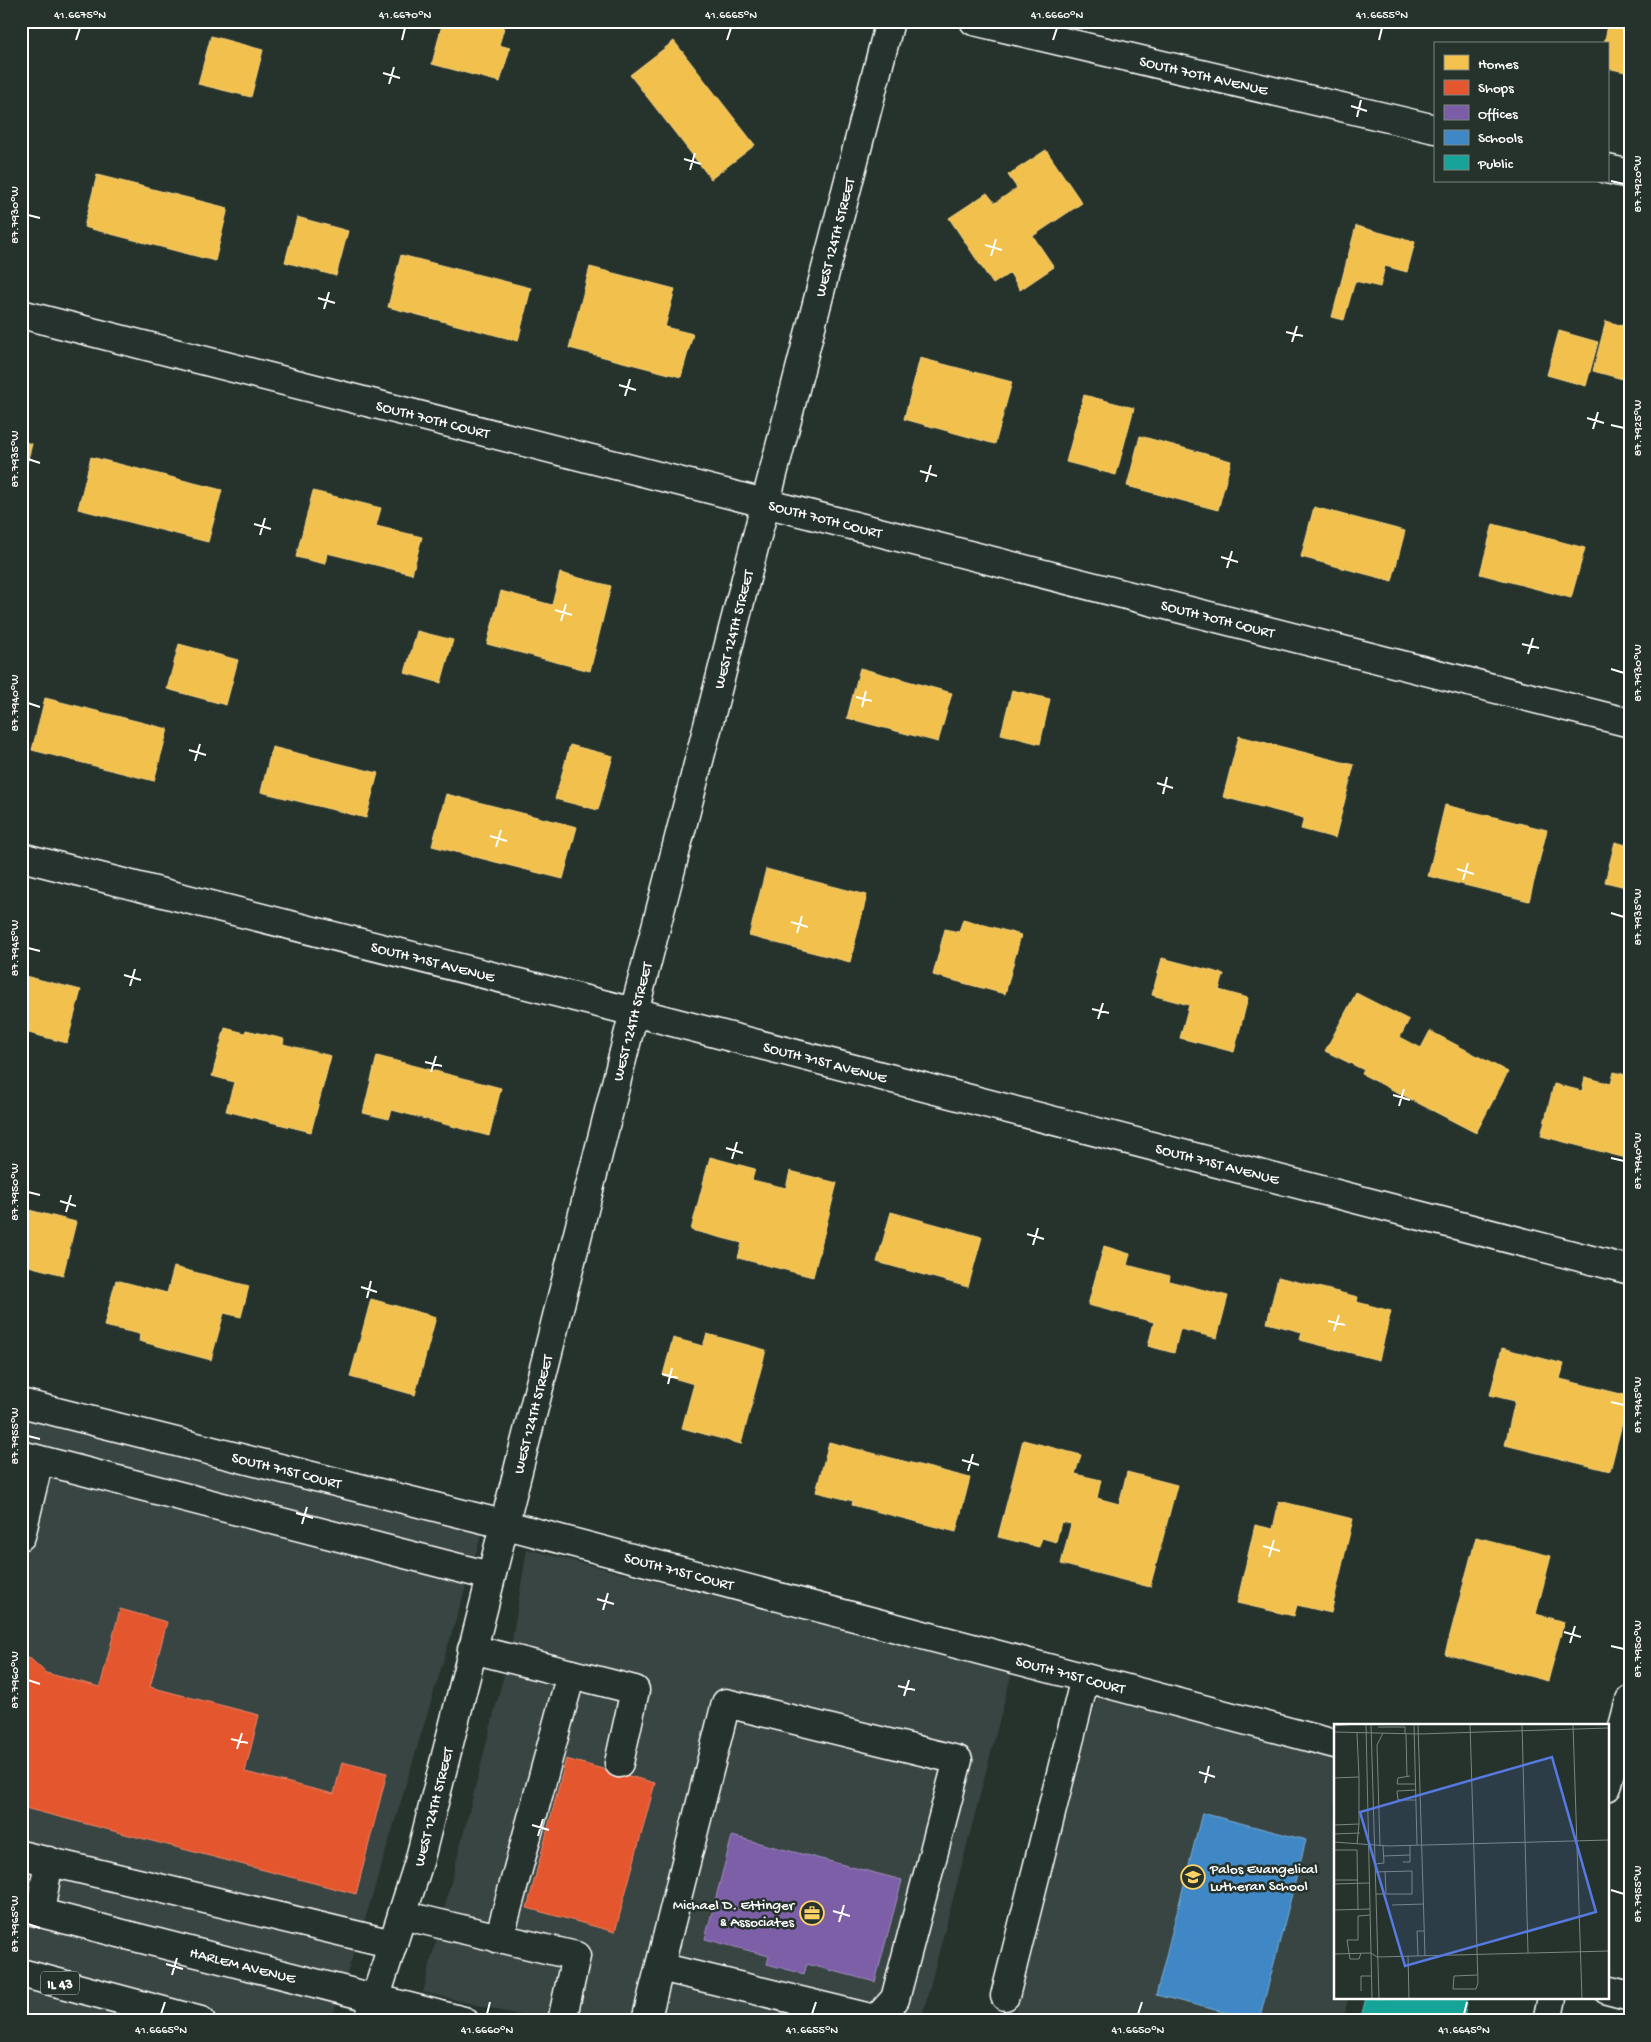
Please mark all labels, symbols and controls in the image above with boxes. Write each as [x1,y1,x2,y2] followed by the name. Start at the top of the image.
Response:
[54,9,106,23] text: 41.6675°N
[379,9,432,23] text: 41.6670°N
[705,9,757,23] text: 41.6665°N
[1031,9,1083,23] text: 41.6660°N
[1356,9,1408,23] text: 41.6655°N
[1434,42,1608,182] legend
[1137,53,1270,101] street label: SOUTH 70TH AVENUE
[1478,56,1519,74] text: Homes
[1478,80,1514,98] text: Shops
[1478,106,1518,124] text: Offices
[1478,130,1523,148] text: Schools
[1632,155,1646,213] text: 87.7920°W
[1477,156,1514,174] text: Public
[812,175,860,299] street label: WEST 124TH STREET
[9,186,23,244] text: 87.7930°W
[374,398,492,444] street label: SOUTH 70TH COURT
[1632,400,1646,456] text: 87.7925°W
[9,431,23,487] text: 87.7935°W
[766,497,885,544] street label: SOUTH 70TH COURT
[711,567,759,691] street label: WEST 124TH STREET
[1159,597,1277,644] street label: SOUTH 70TH COURT
[1632,644,1646,702] text: 87.7930°W
[9,675,23,731] text: 87.7940°W
[1632,889,1646,945] text: 87.7935°W
[9,920,23,976] text: 87.7945°W
[369,939,497,988] street label: SOUTH 71ST AVENUE
[610,959,658,1083] street label: WEST 124TH STREET
[761,1039,889,1088] street label: SOUTH 71ST AVENUE
[1632,1133,1646,1189] text: 87.7940°W
[1153,1140,1281,1190] street label: SOUTH 71ST AVENUE
[9,1163,23,1221] text: 87.7950°W
[511,1352,558,1476] street label: WEST 124TH STREET
[1632,1377,1646,1433] text: 87.7945°W
[9,1407,23,1465] text: 87.7955°W
[230,1449,344,1494] street label: SOUTH 71ST COURT
[622,1549,736,1596] street label: SOUTH 71ST COURT
[1632,1620,1646,1678] text: 87.7950°W
[9,1651,23,1709] text: 87.7960°W
[1013,1653,1128,1699] street label: SOUTH 71ST COURT
[1334,1724,1608,2000] inset map
[411,1745,459,1869] street label: WEST 124TH STREET
[1209,1861,1318,1896] place label: Palos Evangelical Lutheran School
[1180,1864,1206,1890] school or university icon: Palos Evangelical Lutheran School
[1632,1865,1646,1923] text: 87.7955°W
[9,1896,23,1952] text: 87.7965°W
[673,1897,796,1932] place label: Michael D. Ettinger & Associates
[799,1900,825,1926] office icon: Michael D. Ettinger & Associates
[188,1944,298,1989] street label: HARLEM AVENUE
[41,1972,79,1995] road number: IL 43
[135,2024,187,2038] text: 41.6665°N
[461,2024,513,2038] text: 41.6660°N
[786,2024,838,2038] text: 41.6655°N
[1112,2024,1165,2038] text: 41.6650°N
[1438,2024,1490,2038] text: 41.6645°N

